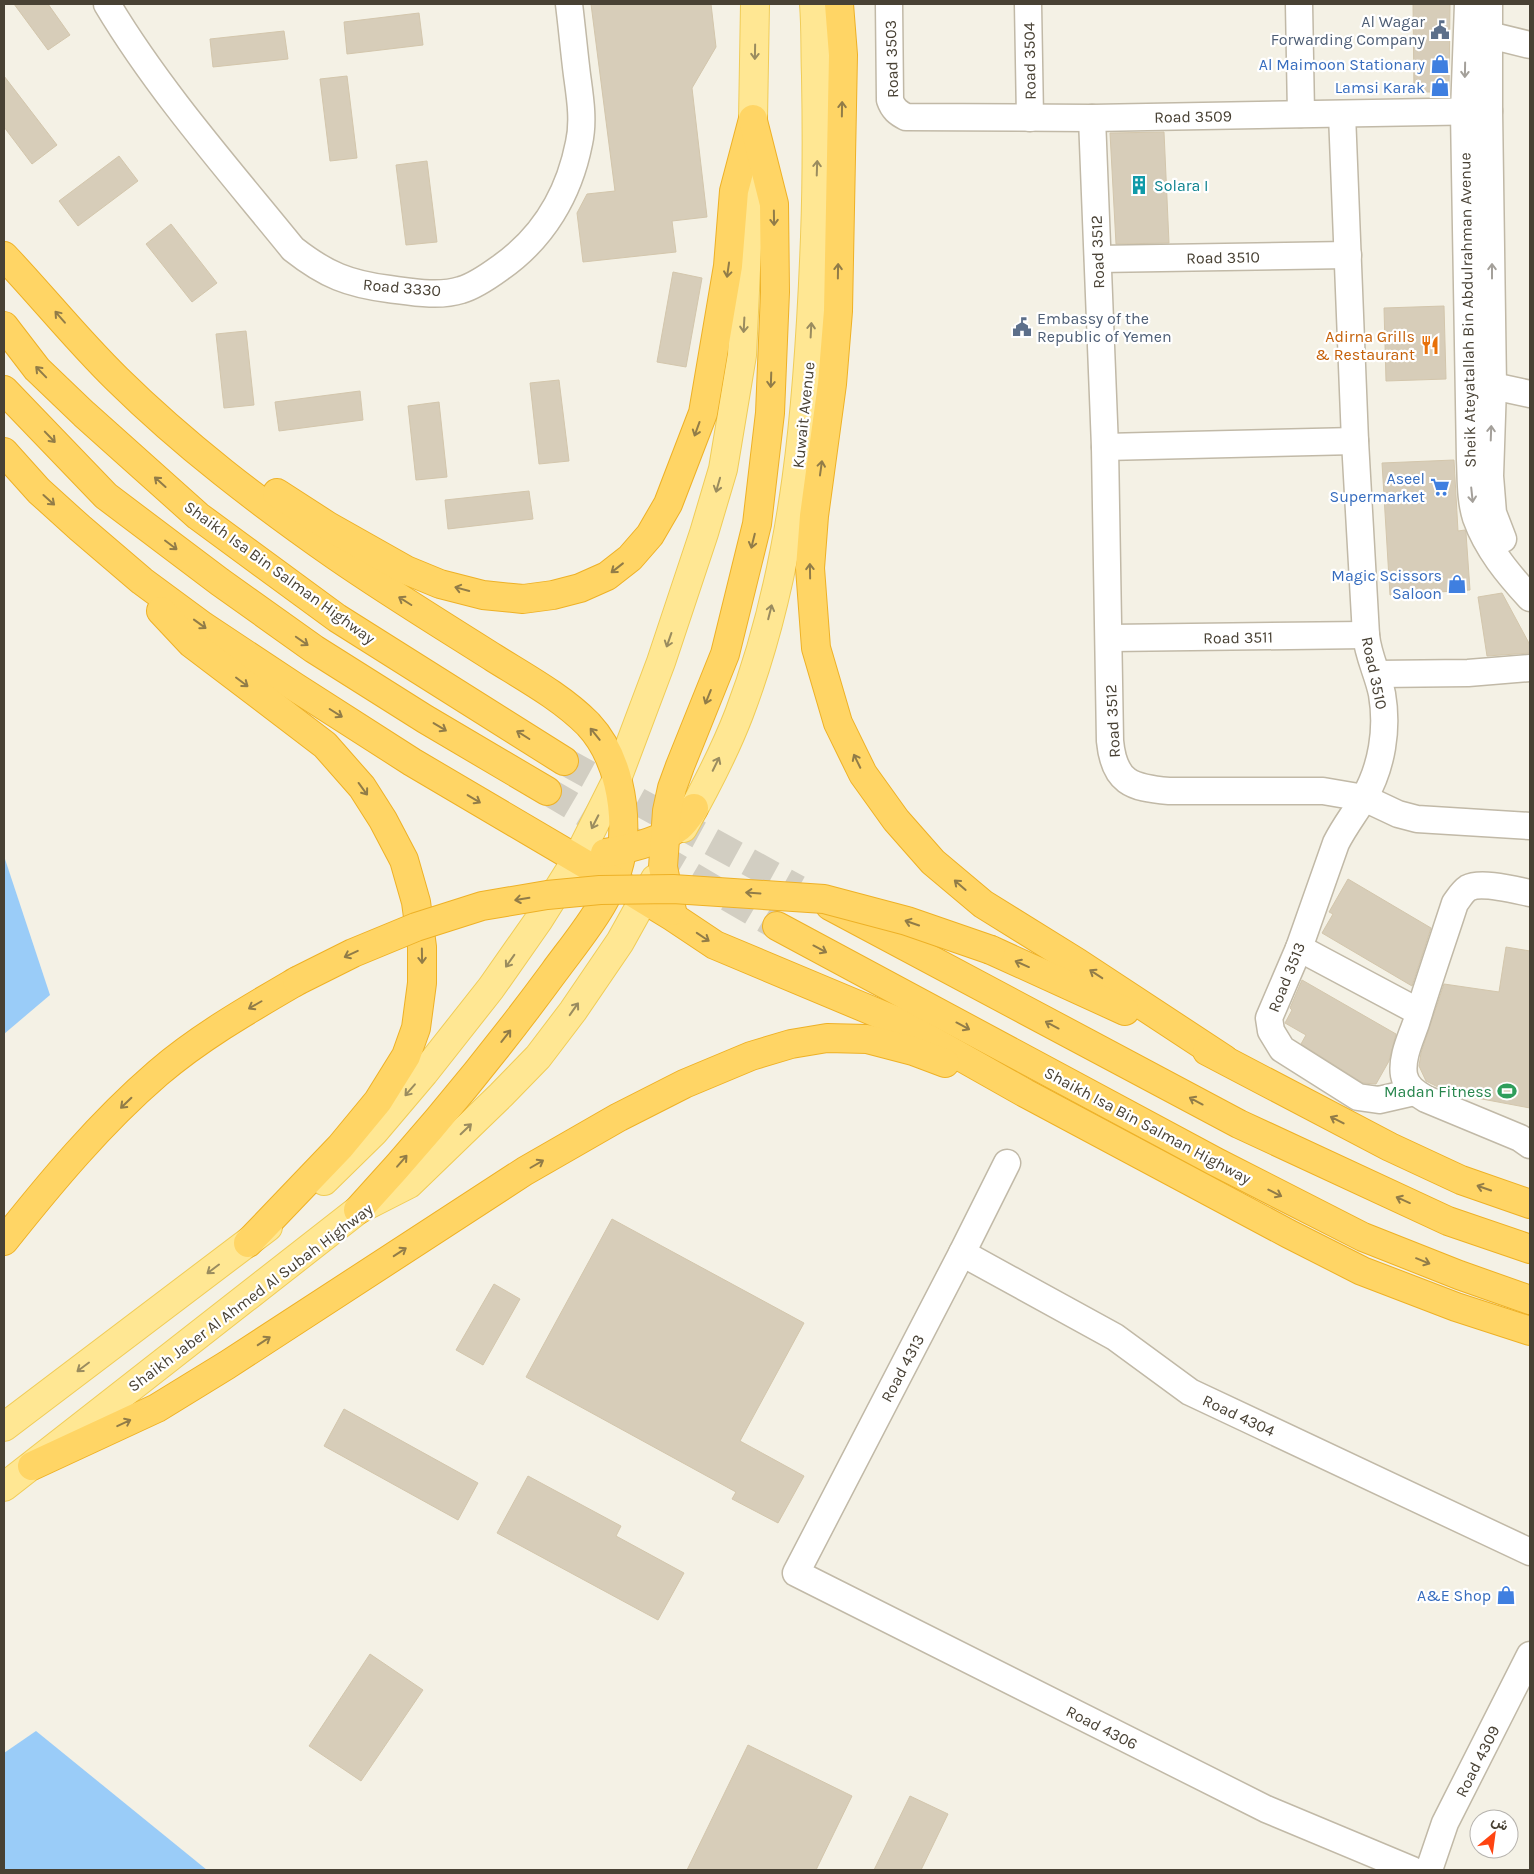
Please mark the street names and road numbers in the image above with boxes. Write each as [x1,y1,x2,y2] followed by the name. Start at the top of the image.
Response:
[881,20,902,98] street label: Road 3503
[1019,22,1040,100] street label: Road 3504
[1154,106,1232,127] street label: Road 3509
[1455,152,1480,468] street label: Sheik Ateyatallah Bin Abdulrahman Avenue
[1087,215,1108,289] street label: Road 3512
[1186,247,1260,268] street label: Road 3510
[362,275,442,300] street label: Road 3330
[788,361,819,469] street label: Kuwait Avenue
[181,497,379,648] street label: Shaikh Isa Bin Salman Highway
[1203,627,1273,648] street label: Road 3511
[1358,635,1391,711] street label: Road 3510
[1101,684,1124,758] street label: Road 3512
[1264,939,1309,1015] street label: Road 3513
[1041,1063,1255,1188] street label: Shaikh Isa Bin Salman Highway
[124,1199,377,1396] street label: Shaikh Jaber Al Ahmed Al Subah Highway
[877,1331,928,1405] street label: Road 4313
[1200,1390,1278,1440] street label: Road 4304
[1063,1701,1141,1754] street label: Road 4306
[1451,1722,1504,1800] street label: Road 4309

